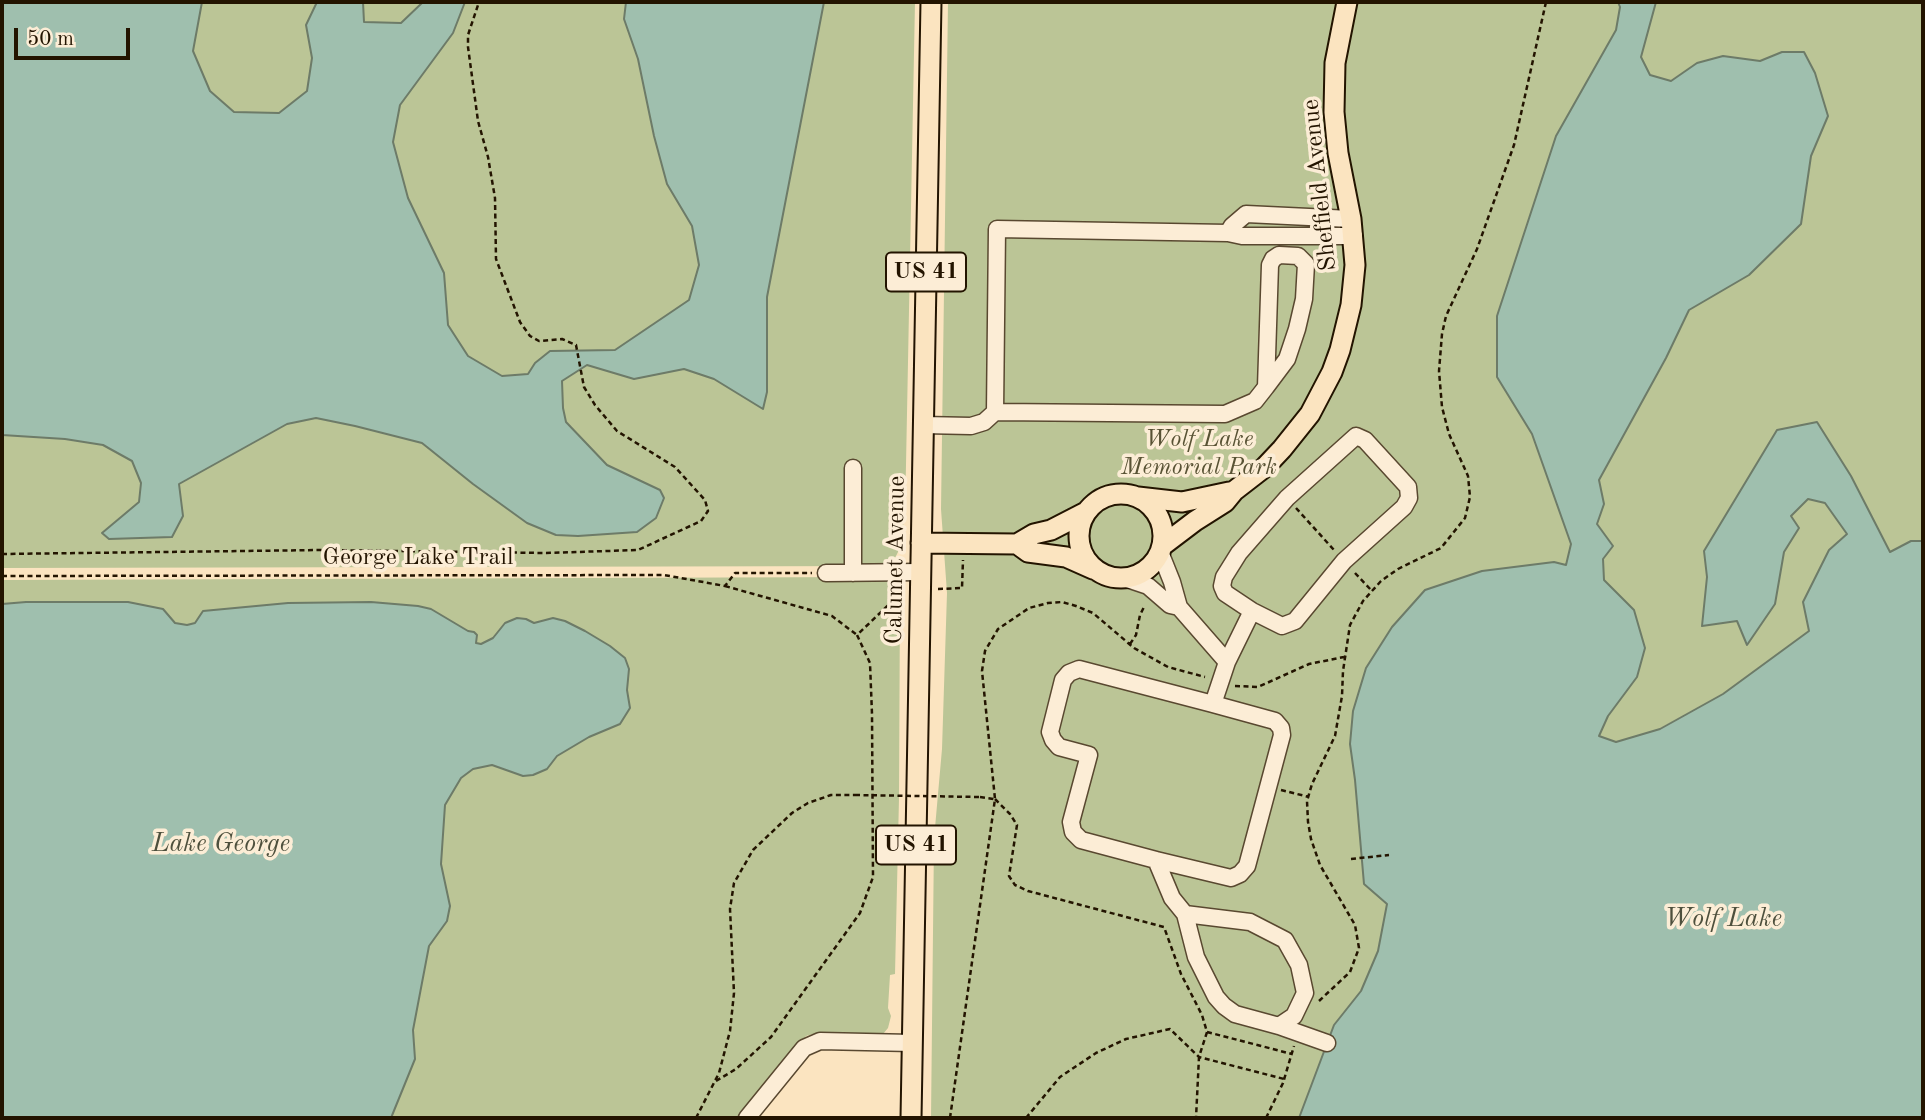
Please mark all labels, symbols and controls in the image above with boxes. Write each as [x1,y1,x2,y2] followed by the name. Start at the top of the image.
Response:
[18,14,133,58] scale bar
[27,29,74,50] text: 50 m
[1297,98,1343,272] street label: Sheffield Avenue
[886,252,966,292] road number: US 41
[1121,426,1277,482] park label: Wolf Lake Memorial Park
[880,475,912,645] street label: Calumet Avenue
[323,544,513,572] street label: George Lake Trail
[876,825,956,864] road number: US 41
[152,828,290,860] water label: Lake George
[1664,903,1782,935] water label: Wolf Lake

